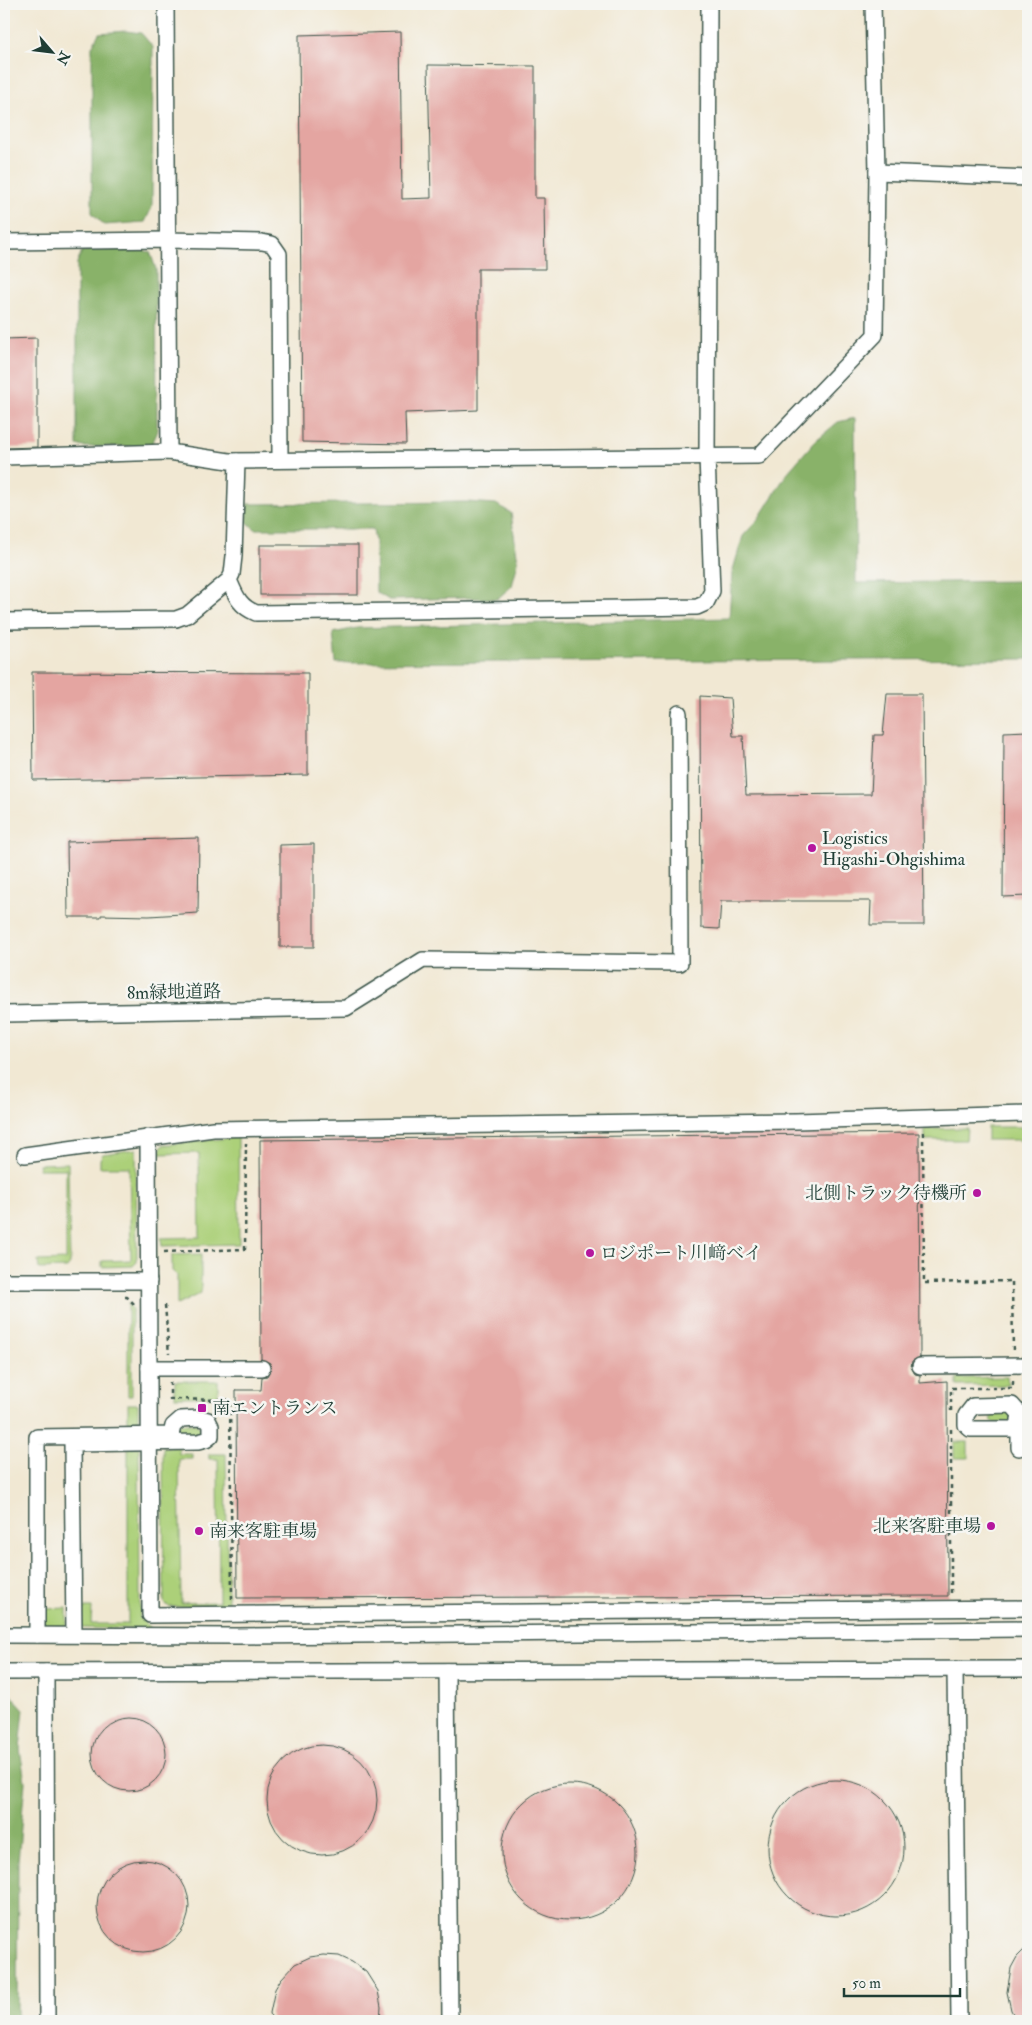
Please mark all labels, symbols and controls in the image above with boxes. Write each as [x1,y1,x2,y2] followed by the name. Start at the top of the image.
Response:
[28,28,78,78] north arrow
[52,47,74,68] text: N
[822,827,966,871] place label: Logistics Higashi-Ohgishima
[806,842,818,854] marker: Logistics Higashi-Ohgishima
[127,980,221,1005] street label: 8m緑地道路
[805,1182,967,1205] place label: 北側トラック待機所
[971,1187,983,1199] marker: 北側トラック待機所
[600,1242,762,1265] place label: ロジポート川﨑ベイ
[584,1247,596,1259] marker: ロジポート川﨑ベイ
[212,1397,337,1420] place label: 南エントランス
[196,1402,208,1414] marker: 南エントランス
[873,1515,981,1538] place label: 北来客駐車場
[209,1520,317,1543] place label: 南来客駐車場
[985,1520,997,1532] marker: 北来客駐車場
[193,1525,205,1537] marker: 南来客駐車場
[844,1965,961,1997] scale bar
[852,1974,881,1993] text: 50 m

